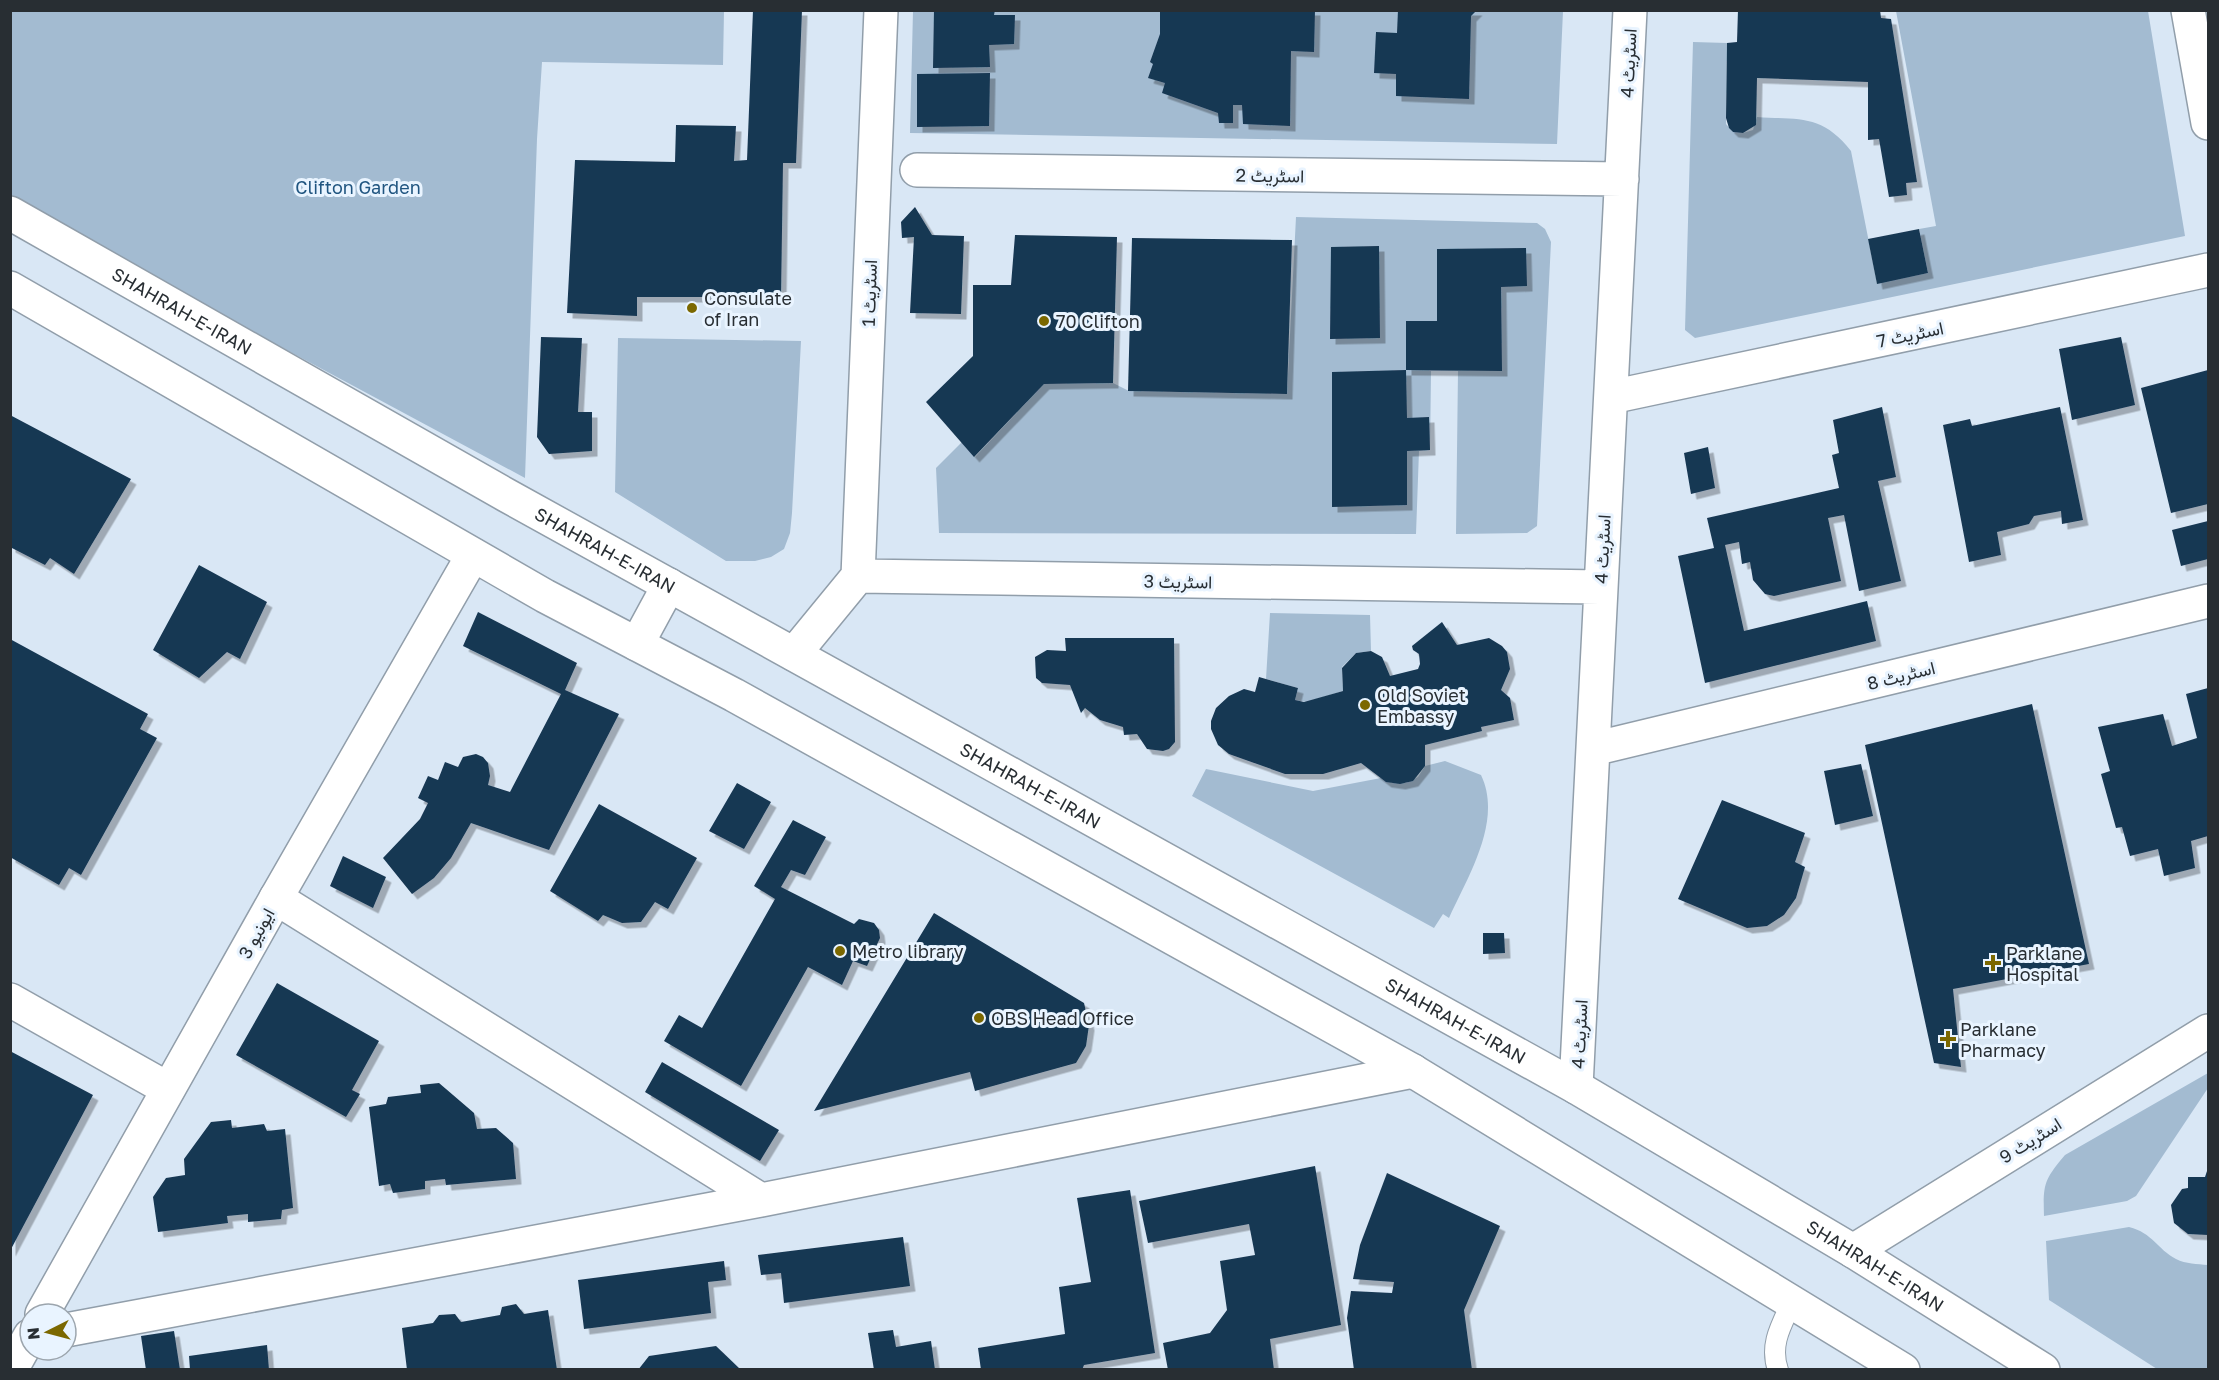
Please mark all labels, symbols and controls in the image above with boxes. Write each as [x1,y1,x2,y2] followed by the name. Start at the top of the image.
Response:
[1615,28,1642,98] street label: اسٹریٹ 4
[1235,163,1305,188] street label: اسٹریٹ 2
[295,176,421,198] park label: Clifton Garden
[857,259,882,327] street label: اسٹریٹ 1
[108,262,256,359] street label: SHAHRAH-E-IRAN
[704,287,792,330] place label: Consulate of Iran
[685,301,699,315] marker: Consulate of Iran
[1056,310,1140,332] place label: 70 Clifton
[1037,314,1051,328] marker: 70 Clifton
[1875,316,1946,353] street label: اسٹریٹ 7
[531,502,679,598] street label: SHAHRAH-E-IRAN
[1589,514,1616,584] street label: اسٹریٹ 4
[1143,569,1213,594] street label: اسٹریٹ 3
[1865,656,1937,695] street label: اسٹریٹ 8
[1377,684,1466,727] place label: Old Soviet Embassy
[1358,698,1372,712] marker: Old Soviet Embassy
[956,737,1105,833] street label: SHAHRAH-E-IRAN
[233,904,280,963] street label: ایونیو 3
[852,940,964,962] place label: Metro library
[2006,942,2082,985] place label: Parklane Hospital
[833,944,847,958] marker: Metro library
[1984,954,2002,972] marker: Parklane Hospital
[1382,973,1530,1068] street label: SHAHRAH-E-IRAN
[1566,999,1593,1069] street label: اسٹریٹ 4
[991,1007,1134,1029] place label: OBS Head Office
[972,1011,986,1025] marker: OBS Head Office
[1960,1018,2046,1061] place label: Parklane Pharmacy
[1941,1032,1955,1046] marker: Parklane Pharmacy
[1995,1112,2066,1168] street label: اسٹریٹ 9
[1803,1215,1948,1316] street label: SHAHRAH-E-IRAN
[18,1302,78,1362] north arrow
[23,1326,44,1341] text: N

